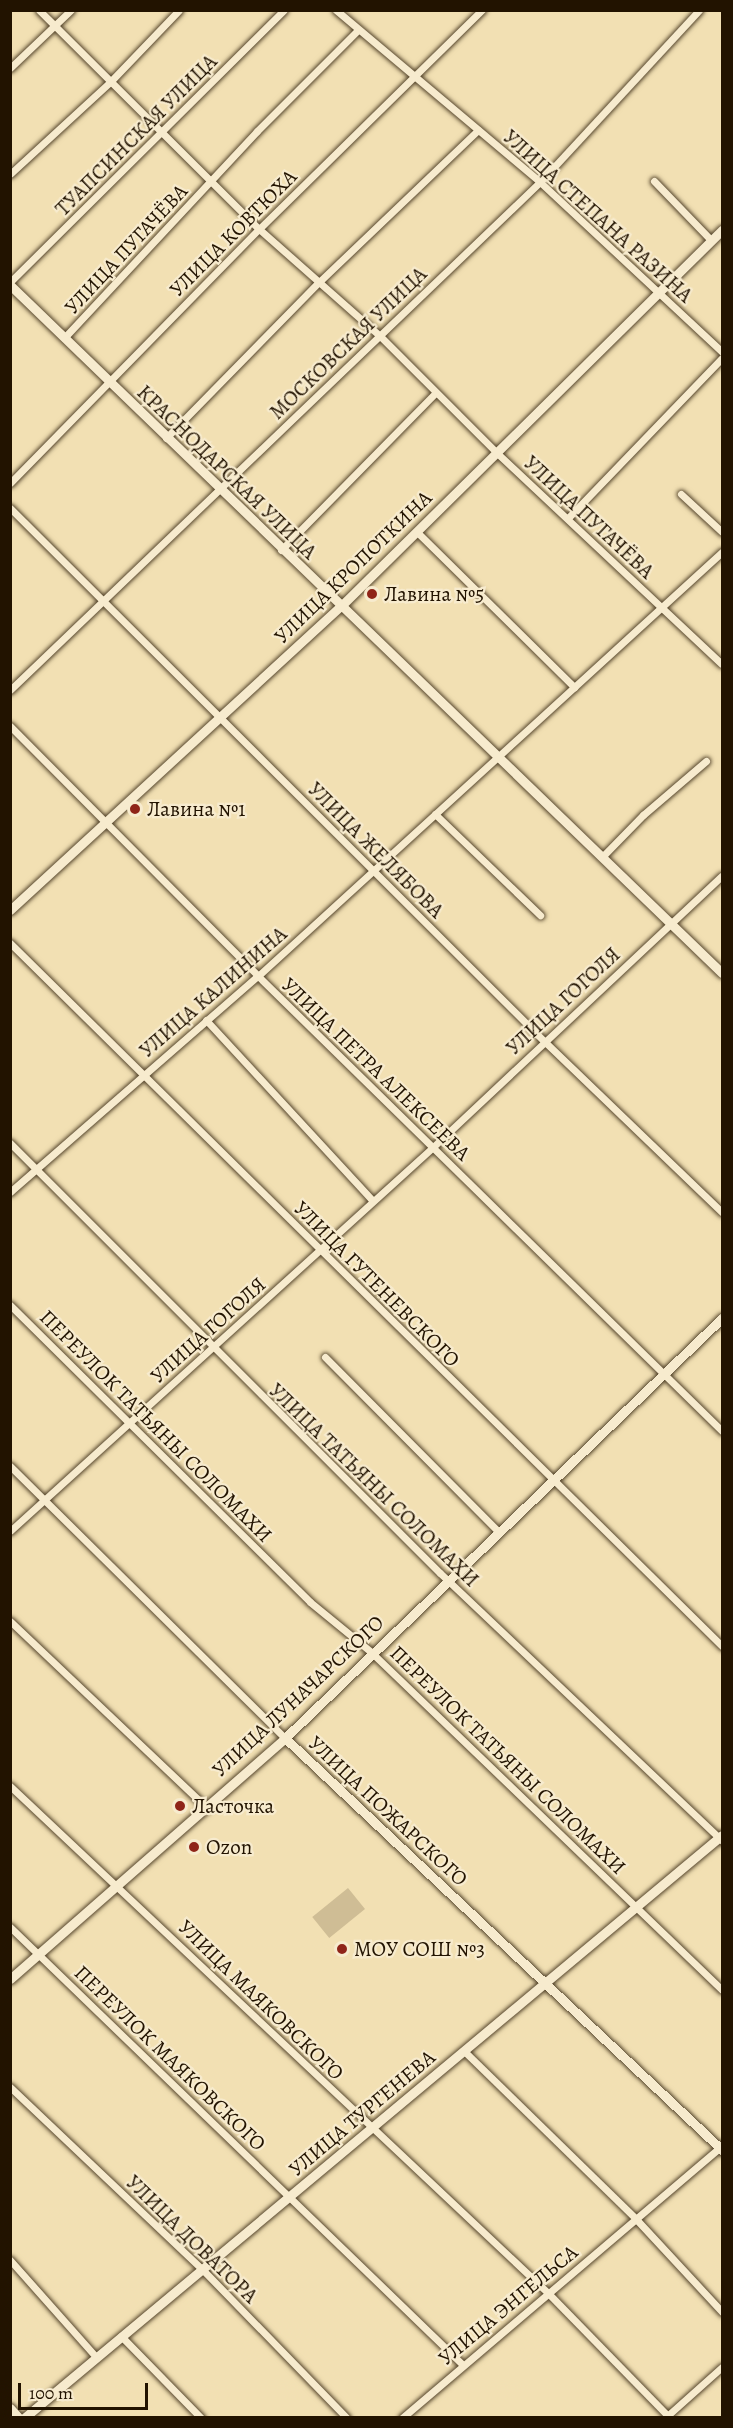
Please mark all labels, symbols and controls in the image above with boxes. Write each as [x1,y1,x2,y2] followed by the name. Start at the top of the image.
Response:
[50,49,222,221] street label: ТУАПСИНСКАЯ УЛИЦА
[498,124,698,308] street label: УЛИЦА СТЕПАНА РАЗИНА
[164,164,302,302] street label: УЛИЦА КОВТЮХА
[59,179,193,319] street label: УЛИЦА ПУГАЧЁВА
[264,261,432,425] street label: МОСКОВСКАЯ УЛИЦА
[132,380,322,564] street label: КРАСНОДАРСКАЯ УЛИЦА
[519,450,659,584] street label: УЛИЦА ПУГАЧЁВА
[269,485,437,649] street label: УЛИЦА КРОПОТКИНА
[384,581,484,607] place label: Лавина №5
[365,587,379,601] marker: Лавина №5
[303,777,449,923] street label: УЛИЦА ЖЕЛЯБОВА
[147,796,245,822] place label: Лавина №1
[128,802,142,816] marker: Лавина №1
[134,921,292,1063] street label: УЛИЦА КАЛИНИНА
[501,942,625,1060] street label: УЛИЦА ГОГОЛЯ
[276,972,476,1166] street label: УЛИЦА ПЕТРА АЛЕКСЕЕВА
[289,1196,465,1372] street label: УЛИЦА ГУТЕНЕВСКОГО
[145,1272,271,1388] street label: УЛИЦА ГОГОЛЯ
[34,1304,278,1548] street label: ПЕРЕУЛОК ТАТЬЯНЫ СОЛОМАХИ
[264,1378,484,1592] street label: УЛИЦА ТАТЬЯНЫ СОЛОМАХИ
[207,1610,389,1782] street label: УЛИЦА ЛУНАЧАРСКОГО
[385,1640,631,1880] street label: ПЕРЕУЛОК ТАТЬЯНЫ СОЛОМАХИ
[303,1731,473,1891] street label: УЛИЦА ПОЖАРСКОГО
[192,1793,274,1819] place label: Ласточка
[173,1799,187,1813] marker: Ласточка
[206,1834,252,1860] place label: Ozon
[187,1840,201,1854] marker: Ozon
[173,1914,349,2086] street label: УЛИЦА МАЯКОВСКОГО
[354,1936,485,1962] place label: МОУ СОШ №3
[335,1942,349,1956] marker: МОУ СОШ №3
[69,1960,271,2156] street label: ПЕРЕУЛОК МАЯКОВСКОГО
[284,2044,440,2182] street label: УЛИЦА ТУРГЕНЕВА
[121,2170,263,2308] street label: УЛИЦА ДОВАТОРА
[433,2239,583,2371] street label: УЛИЦА ЭНГЕЛЬСА
[21,2371,152,2409] scale bar
[29,2381,73,2405] text: 100 m

